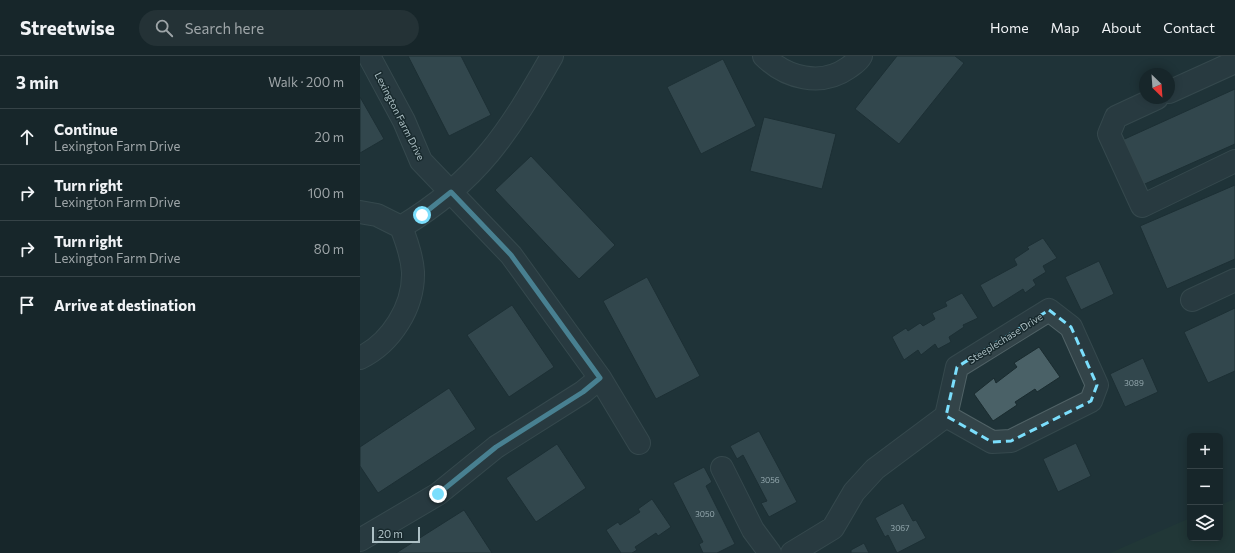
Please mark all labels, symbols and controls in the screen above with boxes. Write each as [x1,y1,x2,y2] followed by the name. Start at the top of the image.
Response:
[139,10,419,46] search box
[20,16,115,39] text: Streetwise
[153,17,175,39] icon: search
[185,19,264,37] text: Search here
[990,19,1029,36] text: Home
[1051,19,1079,36] text: Map
[1101,19,1141,36] text: About
[1163,19,1215,36] text: Contact
[1139,68,1175,104] north arrow
[373,70,427,162] street label: Lexington Farm Drive
[16,72,59,93] text: 3 min
[268,74,344,90] text: Walk · 200 m
[54,120,118,138] text: Continue
[16,126,38,148] icon: ahead
[315,129,344,145] text: 20 m
[54,138,180,154] text: Lexington Farm Drive
[54,176,123,194] text: Turn right
[16,182,38,204] icon: right
[308,185,344,201] text: 100 m
[54,194,180,210] text: Lexington Farm Drive
[413,206,431,224] route start
[54,232,123,250] text: Turn right
[16,238,38,260] icon: right
[314,241,344,257] text: 80 m
[54,250,180,266] text: Lexington Farm Drive
[16,294,38,316] icon: arrive
[54,296,196,314] text: Arrive at destination
[965,310,1045,366] street label: Steeplechase Drive
[1124,378,1144,388] house number: 3089
[1187,433,1223,541] map controls
[1187,433,1223,469] button: +
[1187,469,1223,505] button: −
[760,475,780,485] house number: 3056
[429,485,447,503] route end
[1187,505,1223,541] button: layers
[695,509,715,519] house number: 3050
[891,523,909,533] house number: 3067
[372,525,420,544] scale bar
[378,527,403,540] text: 20 m

